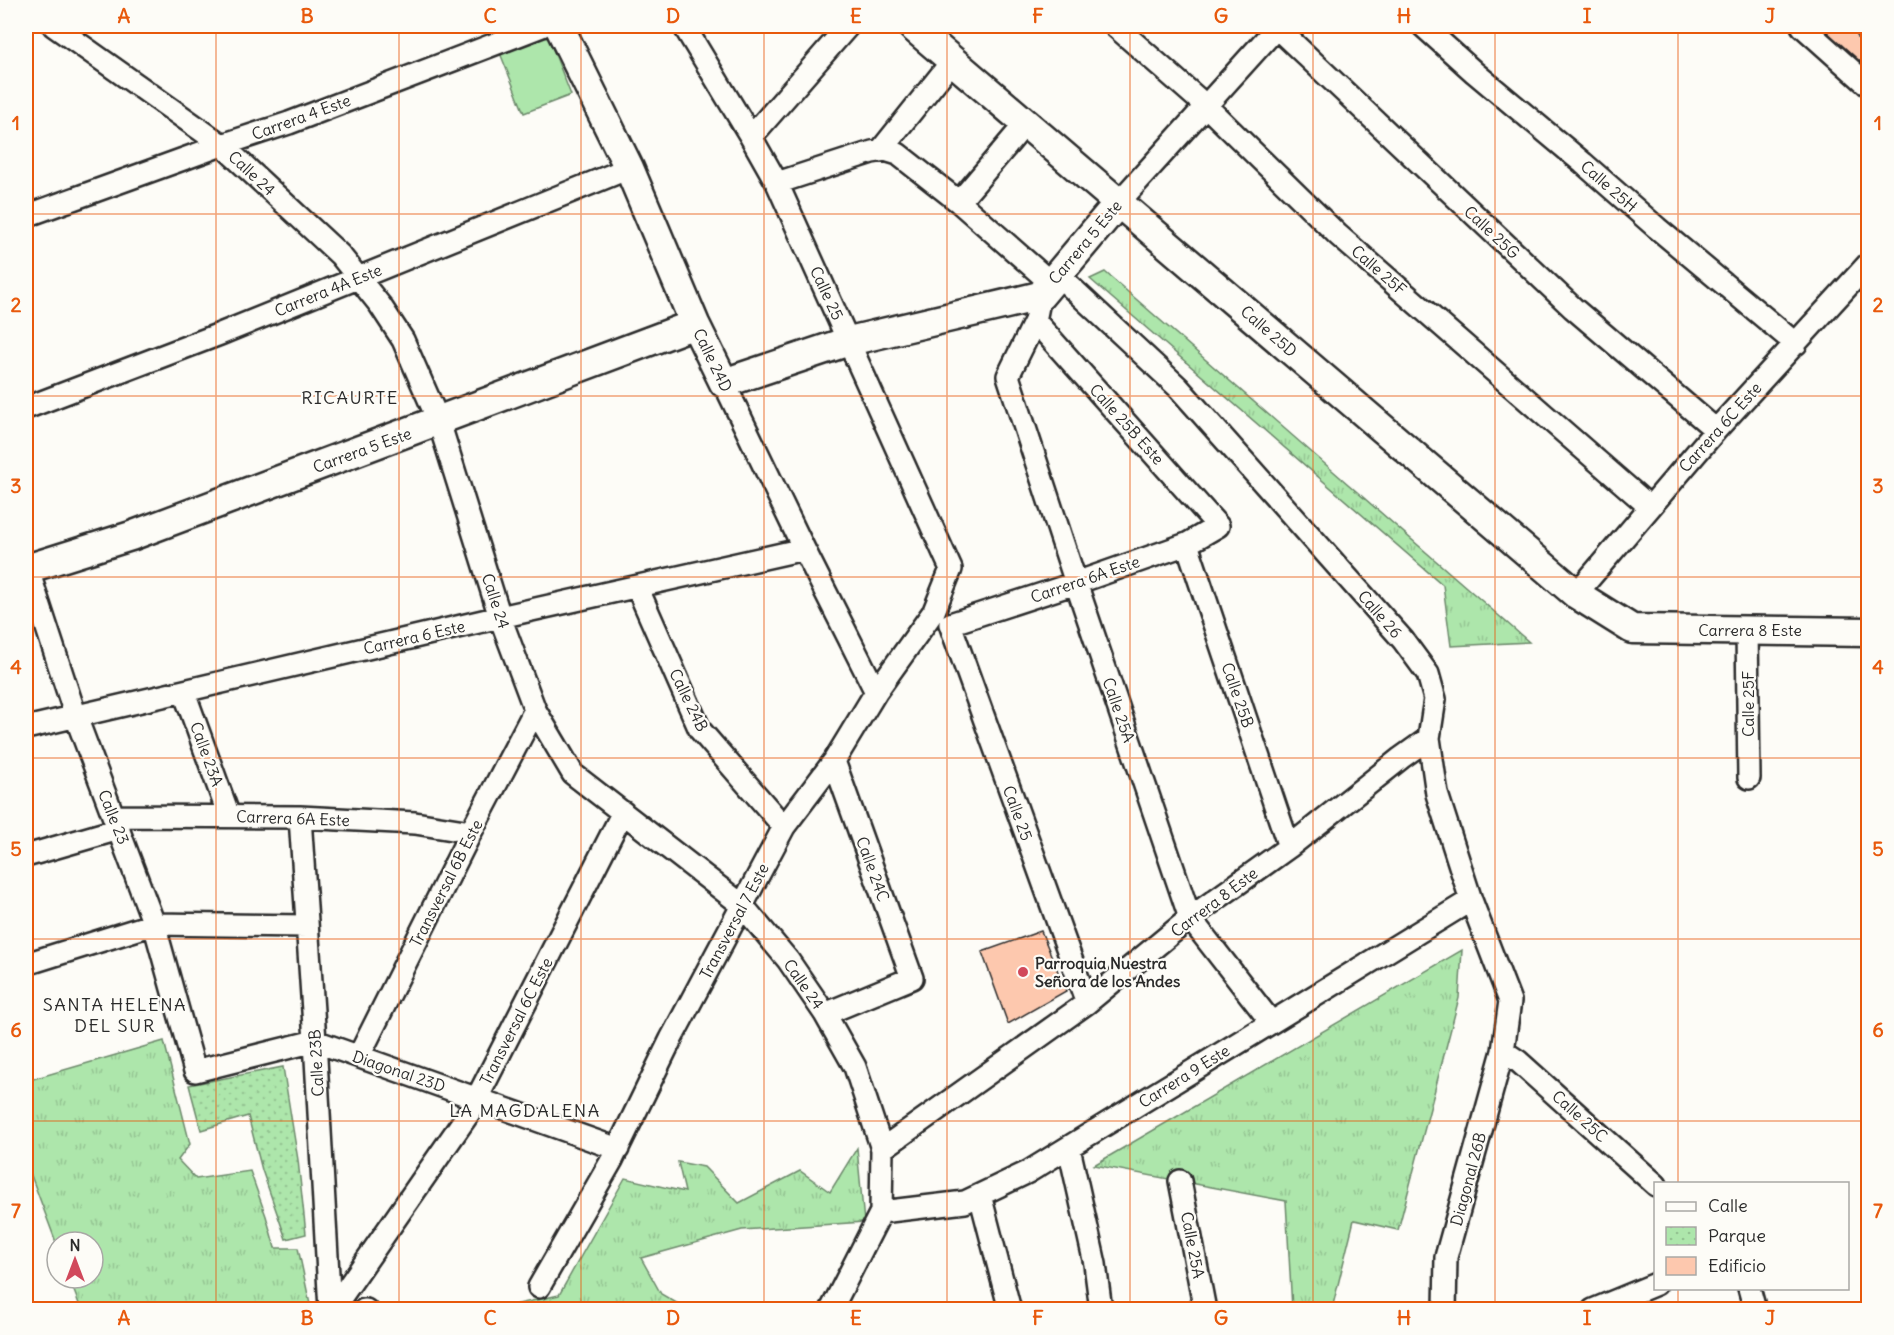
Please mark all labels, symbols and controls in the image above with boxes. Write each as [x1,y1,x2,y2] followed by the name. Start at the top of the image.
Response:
[118,3,131,28] text: A
[300,3,314,28] text: B
[483,3,497,28] text: C
[666,3,680,28] text: D
[850,3,862,28] text: E
[1032,3,1044,28] text: F
[1214,3,1228,28] text: G
[1397,3,1411,28] text: H
[1583,3,1592,28] text: I
[1765,3,1776,28] text: J
[249,90,353,144] street label: Carrera 4 Este
[12,110,20,135] text: 1
[1874,110,1882,135] text: 1
[224,146,280,200] street label: Calle 24
[1577,156,1641,216] street label: Calle 25H
[1044,196,1126,288] street label: Carrera 5 Este
[1460,201,1524,263] street label: Calle 25G
[1347,241,1411,299] street label: Calle 25F
[271,259,385,321] street label: Carrera 4A Este
[806,263,848,323] street label: Calle 25
[11,292,22,317] text: 2
[1873,292,1884,317] text: 2
[1237,301,1301,361] street label: Calle 25D
[689,325,737,395] street label: Calle 24D
[1674,378,1766,476] street label: Carrera 6C Este
[1085,379,1169,469] street label: Calle 25B Este
[301,386,399,409] district label: RICAURTE
[310,423,414,477] street label: Carrera 5 Este
[10,473,22,498] text: 3
[1872,473,1884,498] text: 3
[1028,551,1142,607] street label: Carrera 6A Este
[478,571,514,631] street label: Calle 24
[1354,586,1406,642] street label: Calle 26
[361,616,467,658] street label: Carrera 6 Este
[1698,620,1802,640] street label: Carrera 8 Este
[10,654,22,679] text: 4
[1872,654,1884,679] text: 4
[1218,660,1258,730] street label: Calle 25B
[665,665,713,735] street label: Calle 24B
[1738,671,1758,737] street label: Calle 25F
[1099,675,1139,745] street label: Calle 25A
[186,719,228,789] street label: Calle 23A
[999,783,1037,843] street label: Calle 25
[94,787,134,847] street label: Calle 23
[236,806,350,830] street label: Carrera 6A Este
[405,816,487,950] street label: Transversal 6B Este
[852,834,894,904] street label: Calle 24C
[10,836,22,861] text: 5
[1872,836,1884,861] text: 5
[695,860,773,982] street label: Transversal 7 Este
[1167,863,1261,941] street label: Carrera 8 Este
[1035,953,1180,991] place label: Parroquia Nuestra Señora de los Andes
[475,954,557,1088] street label: Transversal 6C Este
[779,955,829,1013] street label: Calle 24
[1016,965,1030,979] marker: Parroquia Nuestra Señora de los Andes
[43,993,187,1037] district label: SANTA HELENA DEL SUR
[10,1017,22,1042] text: 6
[1872,1017,1884,1042] text: 6
[304,1029,328,1097] street label: Calle 23B
[1135,1040,1233,1112] street label: Carrera 9 Este
[350,1046,448,1096] street label: Diagonal 23D
[1548,1086,1612,1146] street label: Calle 25C
[449,1099,601,1122] district label: LA MAGDALENA
[1446,1130,1490,1228] street label: Diagonal 26B
[1654,1182,1849,1290] legend
[1708,1194,1748,1217] text: Calle
[11,1198,21,1223] text: 7
[1873,1198,1883,1223] text: 7
[1177,1210,1209,1280] street label: Calle 25A
[1708,1224,1766,1247] text: Parque
[45,1230,105,1290] north arrow
[69,1235,81,1255] text: N
[1708,1254,1766,1277] text: Edificio
[118,1305,131,1330] text: A
[300,1305,314,1330] text: B
[483,1305,497,1330] text: C
[666,1305,680,1330] text: D
[850,1305,862,1330] text: E
[1032,1305,1044,1330] text: F
[1214,1305,1228,1330] text: G
[1397,1305,1411,1330] text: H
[1583,1305,1592,1330] text: I
[1765,1305,1776,1330] text: J

